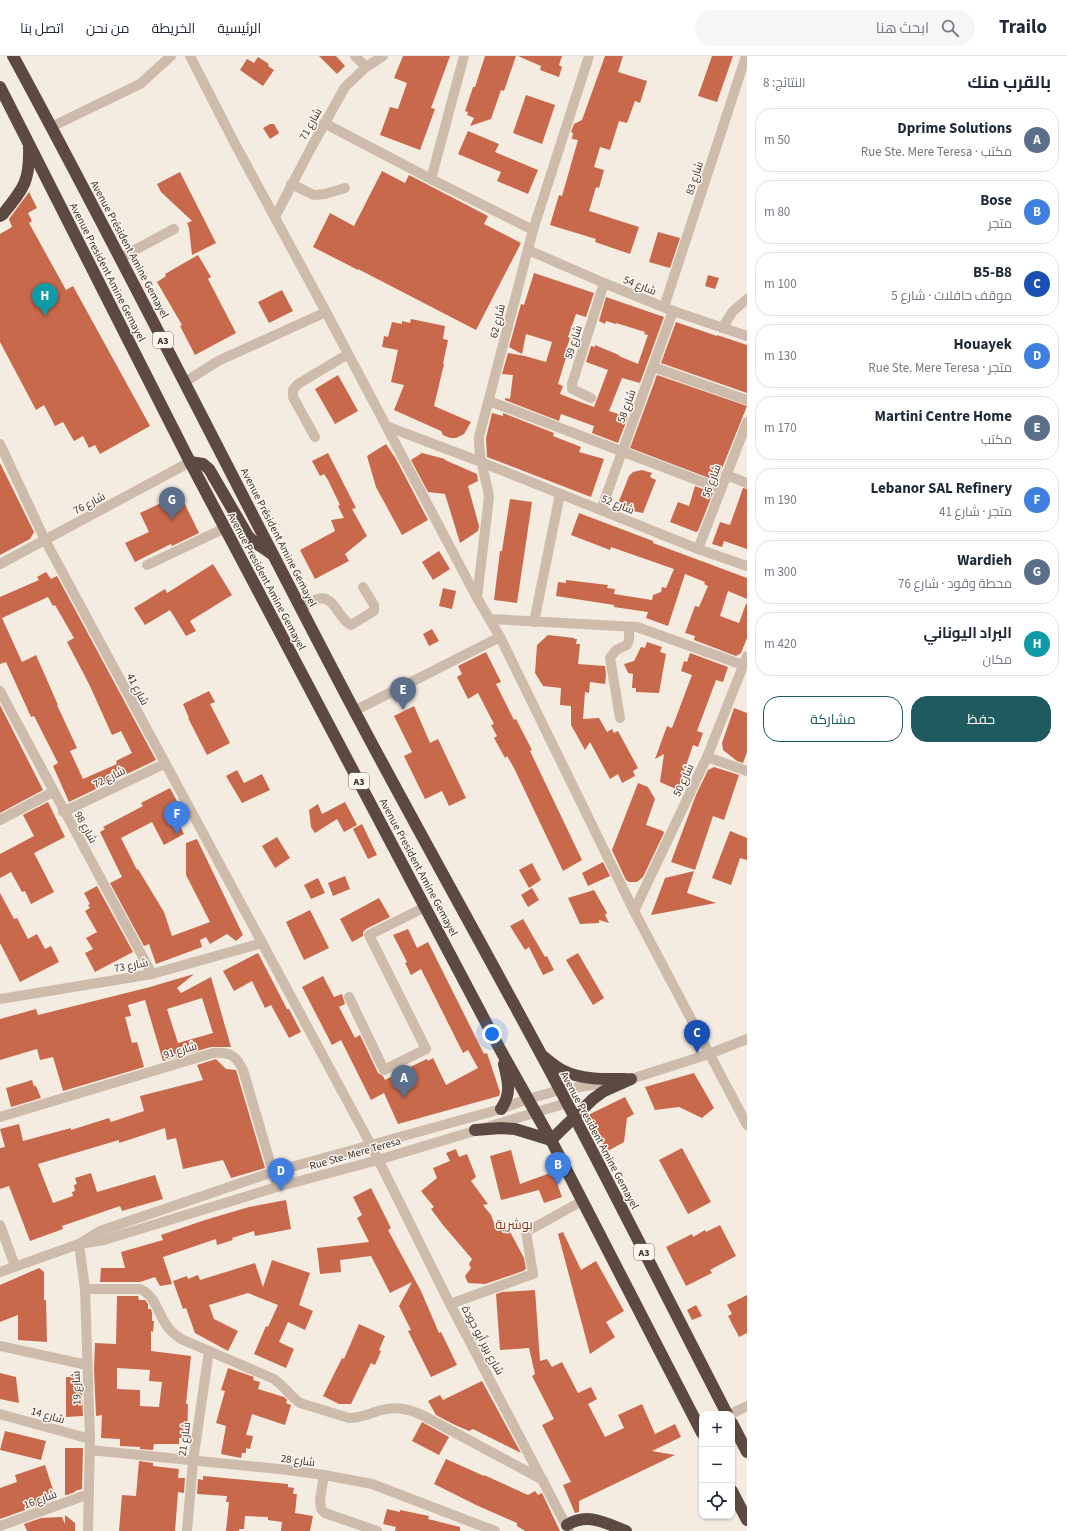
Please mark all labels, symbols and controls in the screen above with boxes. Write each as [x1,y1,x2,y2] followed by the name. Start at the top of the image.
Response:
[695,10,975,46] search box
[999,14,1047,41] text: Trailo
[939,17,961,39] icon: search
[876,18,929,39] text: ابحث هنا
[20,19,64,39] text: اتصل بنا
[86,19,130,39] text: من نحن
[152,19,195,39] text: الخريطة
[217,19,261,39] text: الرئيسية
[967,71,1051,95] text: بالقرب منك
[763,74,806,92] text: النتائج: 8
[296,106,325,143] street label: شارع 71
[897,118,1012,139] text: Dprime Solutions
[764,131,790,149] text: 50 m
[1033,131,1041,149] text: A
[861,143,1012,161] text: مكتب · Rue Ste. Mere Teresa
[682,159,707,197] street label: شارع 83
[87,178,172,321] street label: Avenue Président Amine Gemayel
[980,190,1012,211] text: Bose
[66,200,149,344] street label: Avenue President Amine Gemayel
[764,203,790,221] text: 80 m
[1033,203,1041,221] text: B
[988,215,1012,233] text: متجر
[973,262,1012,283] text: B5-B8
[621,272,659,299] street label: شارع 54
[764,275,797,293] text: 100 m
[1033,275,1041,293] text: C
[32,283,58,316] pin: H
[891,287,1012,305] text: موقف حافلات · شارع 5
[486,303,509,340] street label: شارع 62
[561,323,586,361] street label: شارع 59
[153,332,173,348] road number: A3
[953,334,1012,355] text: Houayek
[764,347,797,365] text: 130 m
[1033,347,1041,365] text: D
[868,359,1012,377] text: متجر · Rue Ste. Mere Teresa
[614,387,639,425] street label: شارع 58
[875,406,1012,427] text: Martini Centre Home
[764,419,797,437] text: 170 m
[1033,419,1041,437] text: E
[981,431,1012,449] text: مكتب
[698,462,725,500] street label: شارع 56
[237,465,320,609] street label: Avenue Président Amine Gemayel
[871,478,1012,499] text: Lebanor SAL Refinery
[159,487,185,520] pin: G
[71,489,108,518] street label: شارع 76
[599,491,637,518] street label: شارع 52
[764,491,797,509] text: 190 m
[1034,491,1040,509] text: F
[939,503,1012,521] text: متجر · شارع 41
[224,510,309,653] street label: Avenue President Amine Gemayel
[957,550,1012,571] text: Wardieh
[764,563,797,581] text: 300 m
[1033,563,1041,581] text: G
[898,575,1012,593] text: محطة وقود · شارع 76
[923,623,1012,644] text: البراد اليوناني
[764,635,797,653] text: 420 m
[1033,635,1041,653] text: H
[983,651,1012,669] text: مكان
[123,671,152,708] street label: شارع 41
[390,677,416,710] pin: E
[763,696,903,742] button: مشاركة
[911,696,1051,742] button: حفظ
[669,761,698,799] street label: شارع 50
[90,763,128,792] street label: شارع 72
[349,773,369,789] road number: A3
[376,796,461,939] street label: Avenue President Amine Gemayel
[164,801,190,834] pin: F
[71,809,100,846] street label: شارع 98
[113,955,149,976] street label: شارع 73
[684,1020,710,1053] pin: C
[482,1024,502,1044] your location
[161,1038,199,1063] street label: شارع 91
[391,1065,417,1098] pin: A
[557,1069,642,1212] street label: Avenue President Amine Gemayel
[308,1133,402,1174] street label: Rue Ste. Mere Teresa
[545,1152,571,1185] pin: B
[268,1158,294,1191] pin: D
[495,1216,533,1234] district label: بوشرية
[634,1244,654,1260] road number: A3
[458,1303,507,1378] street label: شارع بربر أبو جودة
[68,1371,85,1405] street label: شارع 19
[29,1404,66,1427] street label: شارع 14
[699,1411,735,1519] map controls
[699,1411,735,1447] button: +
[175,1421,194,1457] street label: شارع 21
[699,1447,735,1483] button: −
[280,1451,316,1470] street label: شارع 28
[699,1483,735,1519] button: locate
[21,1487,59,1512] street label: شارع 16

